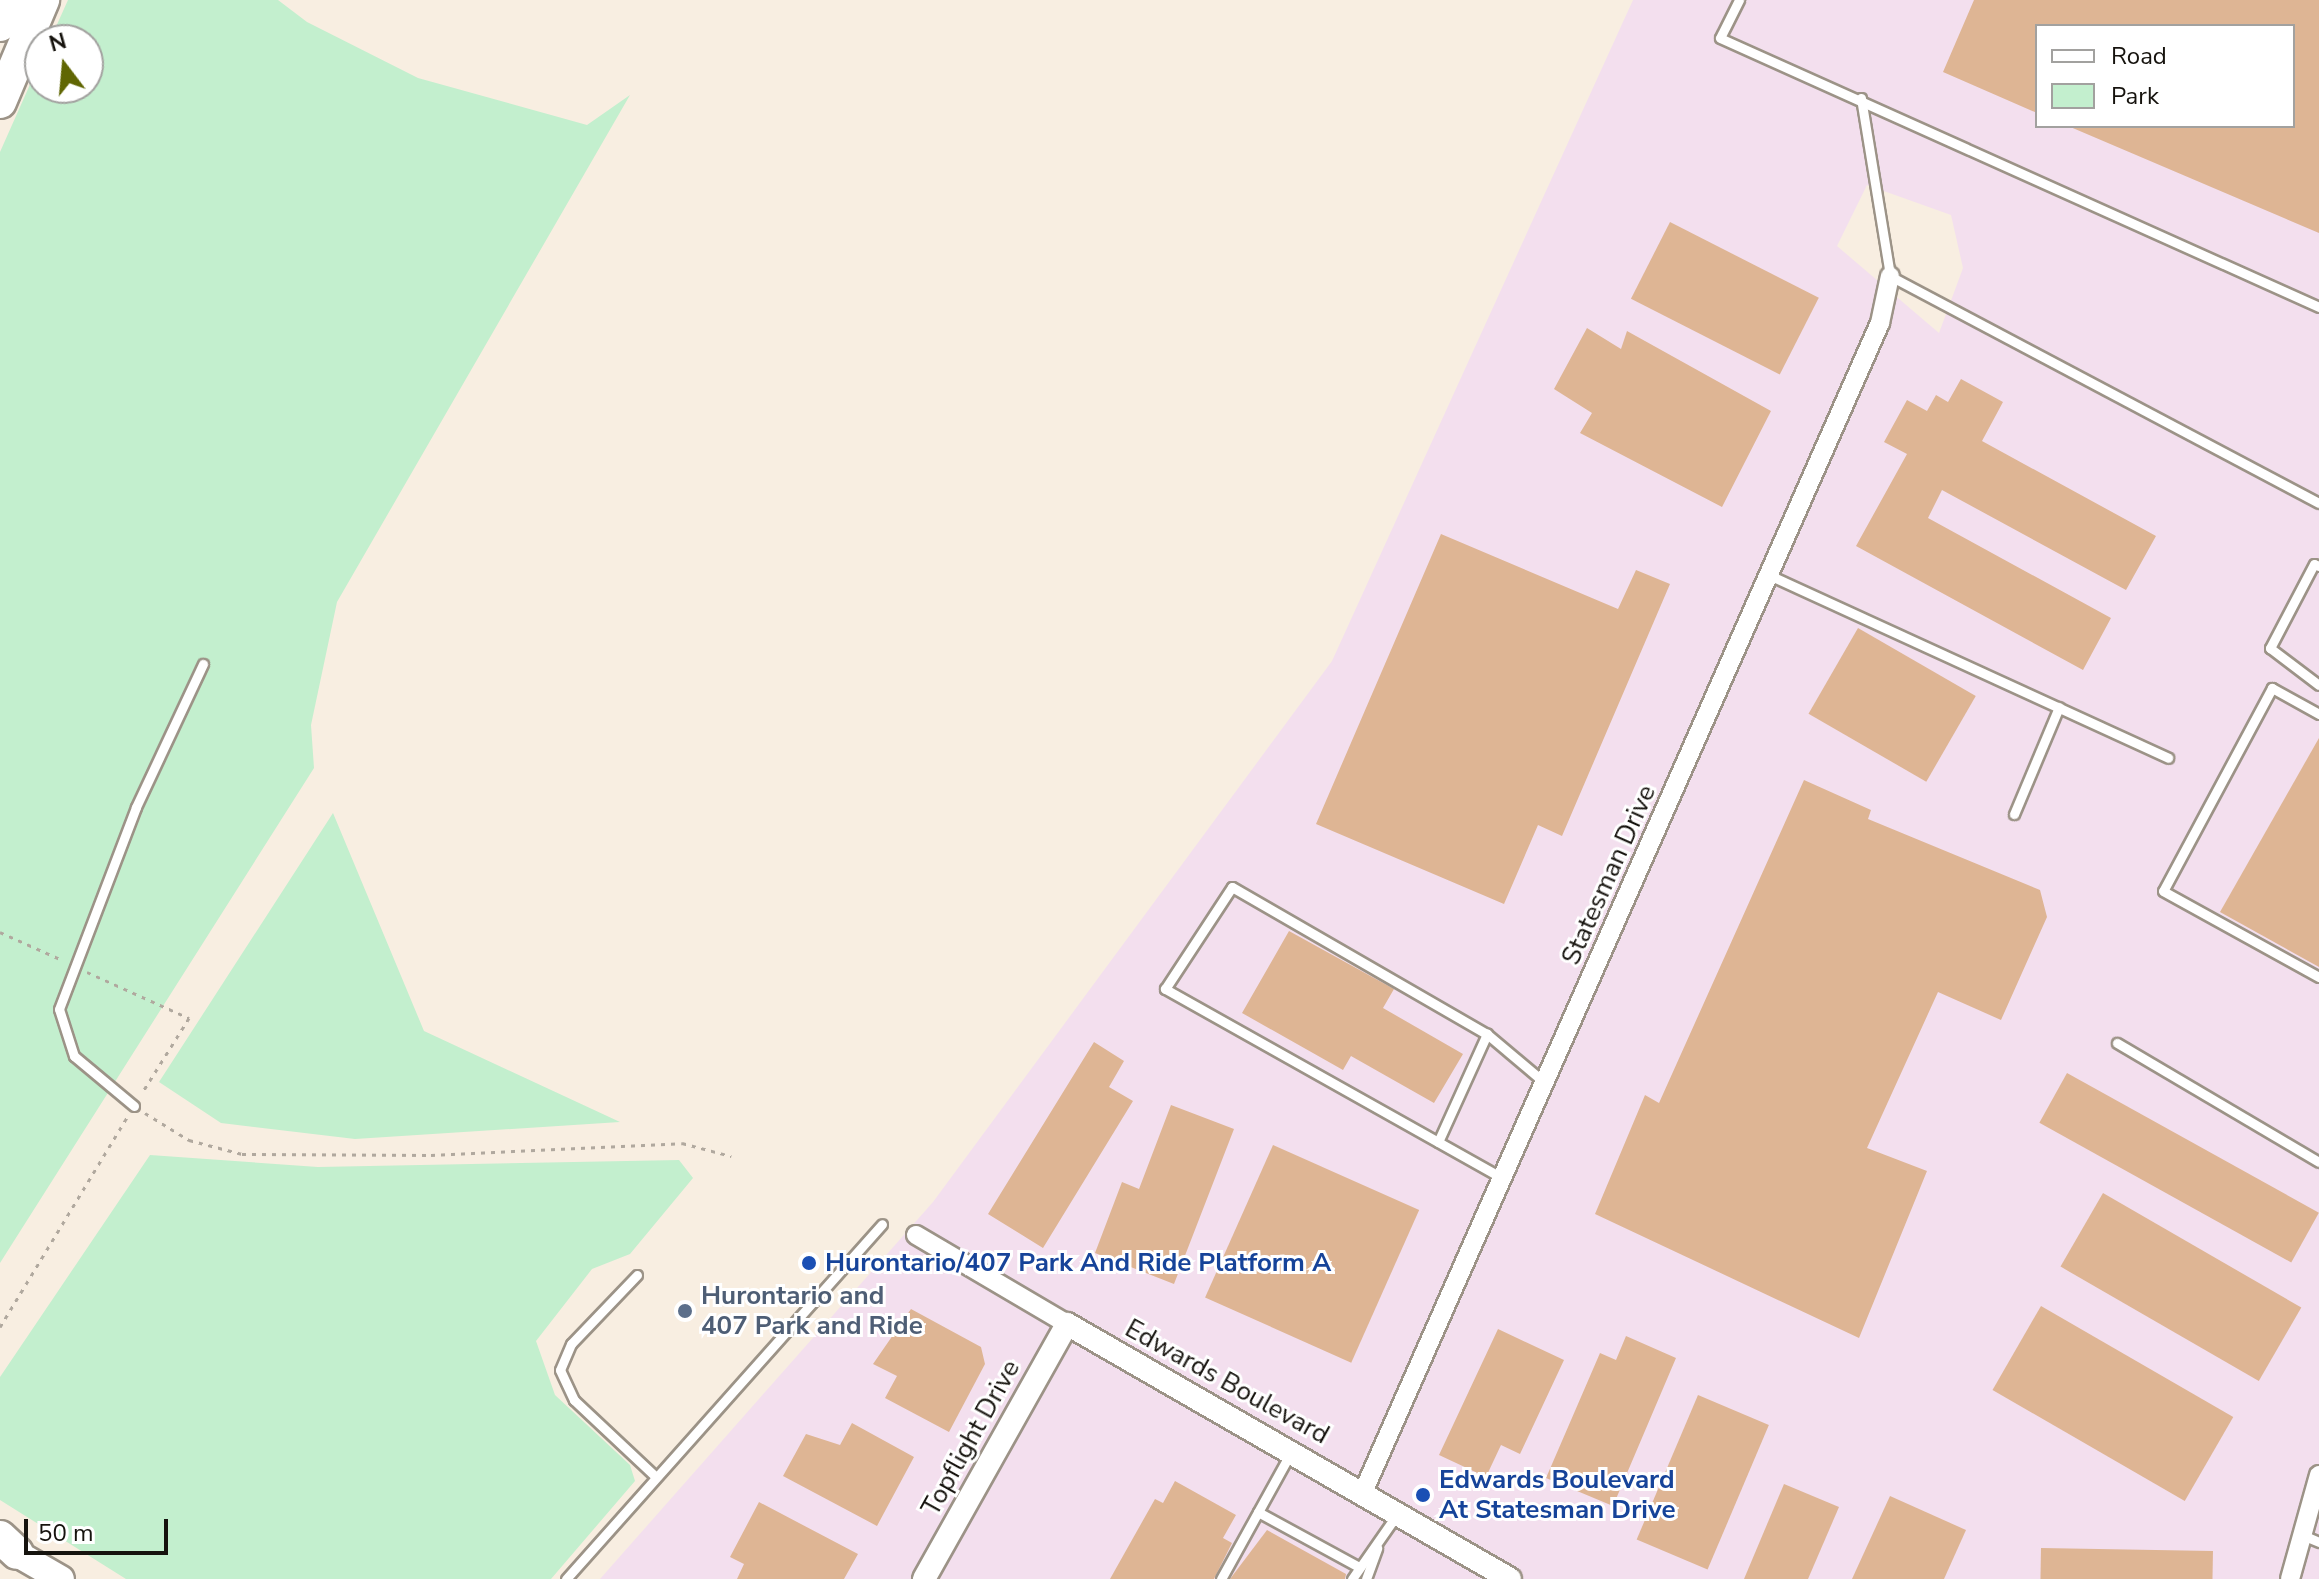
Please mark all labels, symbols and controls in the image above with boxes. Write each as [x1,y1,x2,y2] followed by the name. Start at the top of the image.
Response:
[24,24,104,104] north arrow
[2035,24,2295,128] legend
[46,26,70,60] text: N
[2111,40,2167,72] text: Road
[2111,80,2159,112] text: Park
[1555,780,1663,970] street label: Statesman Drive
[825,1247,1331,1279] place label: Hurontario/407 Park And Ride Platform A
[800,1254,818,1272] marker: Hurontario/407 Park And Ride Platform A
[701,1280,923,1342] place label: Hurontario and 407 Park and Ride
[676,1302,694,1320] marker: Hurontario and 407 Park and Ride
[1120,1313,1334,1451] street label: Edwards Boulevard
[915,1355,1027,1521] street label: Topflight Drive
[1439,1464,1675,1526] place label: Edwards Boulevard At Statesman Drive
[1414,1486,1432,1504] marker: Edwards Boulevard At Statesman Drive
[28,1503,172,1553] scale bar
[38,1517,94,1549] text: 50 m

